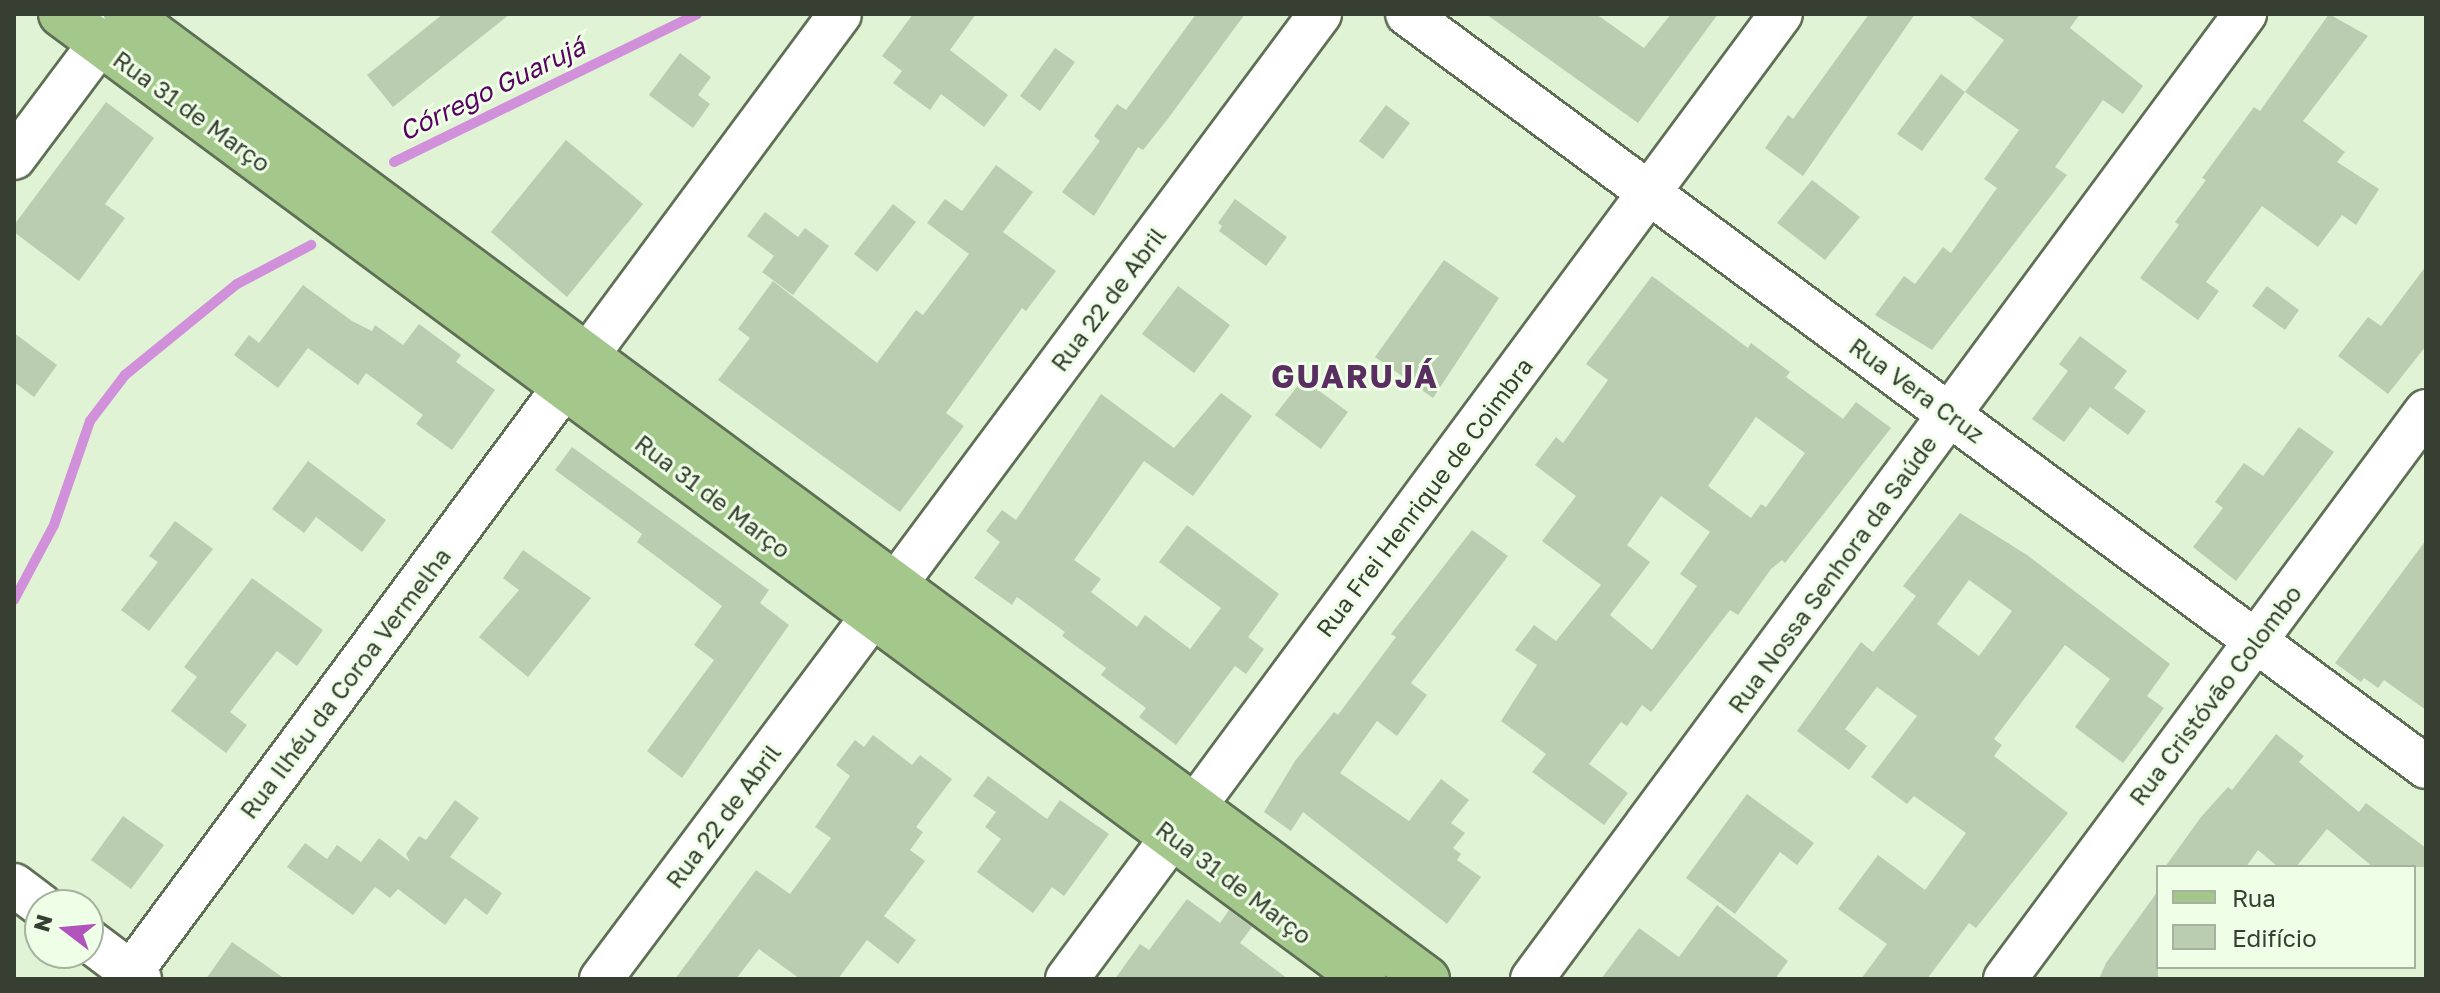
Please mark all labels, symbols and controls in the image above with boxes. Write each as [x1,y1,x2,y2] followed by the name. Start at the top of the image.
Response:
[394,31,590,147] water label: Córrego Guarujá
[108,44,276,178] street label: Rua 31 de Março
[1045,221,1171,377] street label: Rua 22 de Abril
[1844,331,1990,449] street label: Rua Vera Cruz
[1310,352,1538,642] street label: Rua Frei Henrique de Coimbra
[1271,357,1439,395] district label: GUARUJÁ
[630,428,796,564] street label: Rua 31 de Março
[1722,430,1942,718] street label: Rua Nossa Senhora da Saúde
[234,542,456,824] street label: Rua Ilhéu da Coroa Vermelha
[2123,579,2307,811] street label: Rua Cristóvão Colombo
[660,738,786,894] street label: Rua 22 de Abril
[1151,814,1317,950] street label: Rua 31 de Março
[2156,865,2416,969] legend
[2232,883,2276,912] text: Rua
[24,889,104,969] north arrow
[27,911,58,935] text: N
[2232,923,2317,952] text: Edifício

